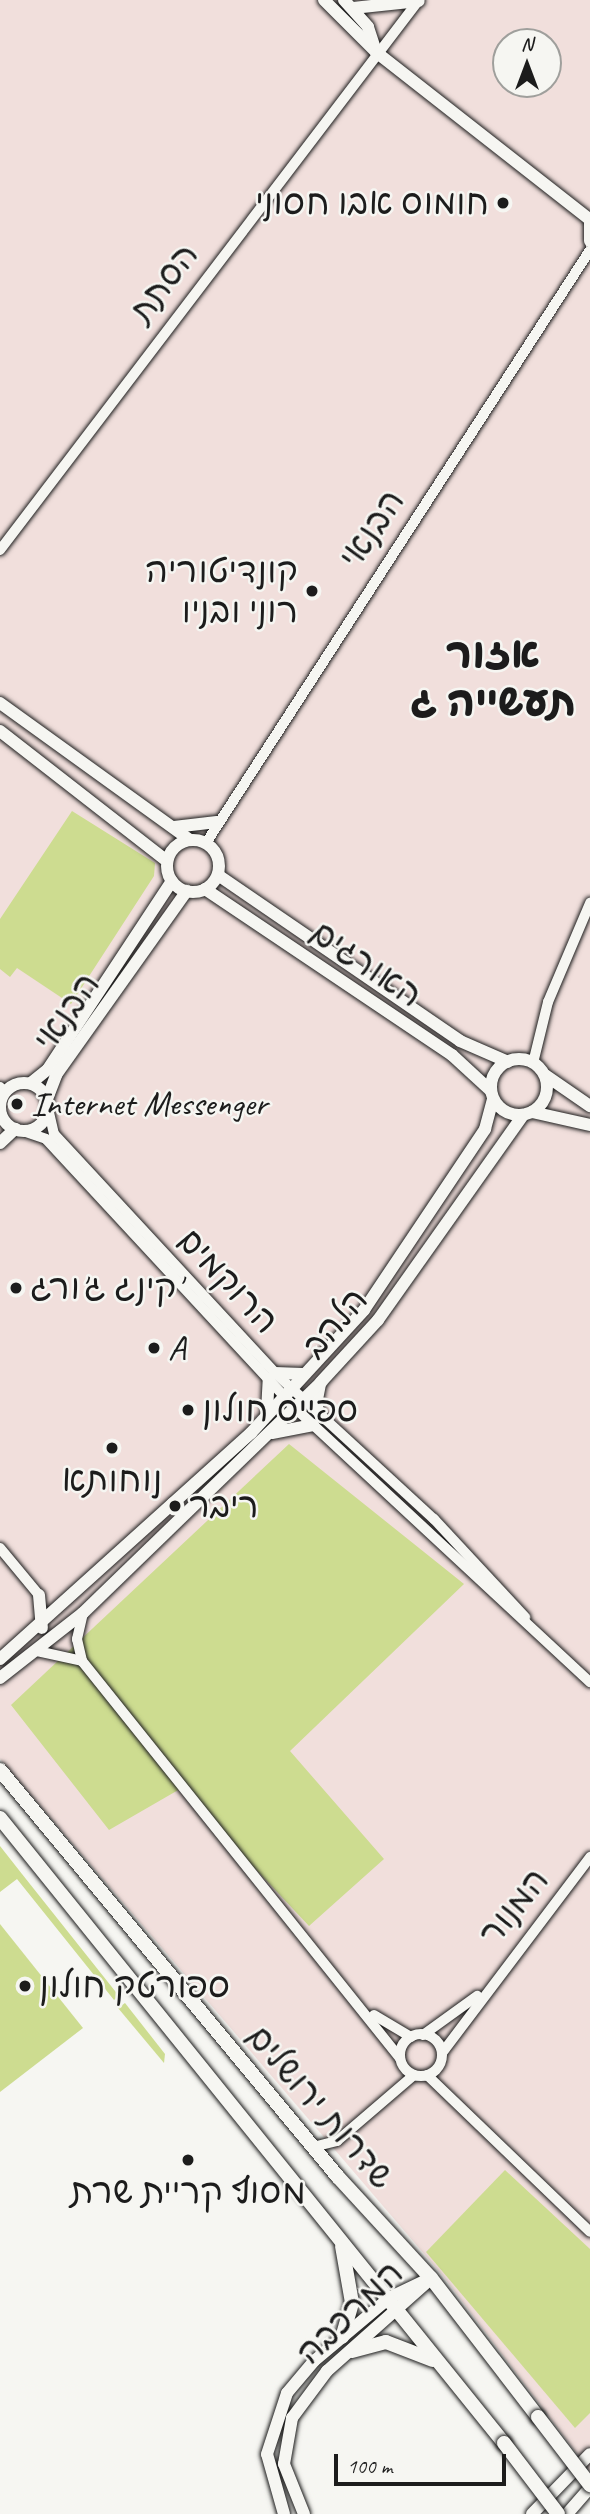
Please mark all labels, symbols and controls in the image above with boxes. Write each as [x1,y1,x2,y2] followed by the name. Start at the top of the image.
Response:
[492,28,562,98] north arrow
[521,32,533,56] text: N
[255,182,489,224] place label: חומוס אבו חסוני
[495,195,511,211] marker: חומוס אבו חסוני
[120,235,208,331] street label: הסתת
[330,482,414,576] street label: הבנאי
[145,550,298,632] place label: קונדיטוריה רוני ובניו
[304,583,320,599] marker: קונדיטוריה רוני ובניו
[410,629,576,728] district label: אזור תעשייה ג
[302,911,430,1017] street label: האורגים
[25,965,109,1059] street label: הבנאי
[31,1083,267,1125] place label: Internet Messenger
[9,1096,25,1112] marker: Internet Messenger
[169,1220,287,1342] street label: הרוקמים
[30,1267,180,1309] place label: קינג ג'ורג'
[293,1279,377,1367] street label: הלהב
[8,1280,24,1296] marker: קינג ג'ורג'
[168,1327,186,1369] place label: A
[146,1340,162,1356] marker: A
[202,1389,358,1431] place label: ספייס חולון
[180,1402,196,1418] marker: ספייס חולון
[104,1440,120,1456] marker: נוחותא
[62,1459,162,1501] place label: נוחותא
[189,1485,259,1527] place label: ריבר
[167,1498,183,1514] marker: ריבר
[470,1860,558,1954] street label: המנור
[39,1965,230,2007] place label: ספורטק חולון
[17,1978,33,1994] marker: ספורטק חולון
[237,2016,403,2198] street label: שדרות ירושלים
[180,2152,196,2168] marker: מסוף קריית שרת
[70,2171,306,2213] place label: מסוף קריית שרת
[288,2252,412,2374] street label: המרכבה
[338,2440,510,2484] scale bar
[347,2453,392,2479] text: 100 m

